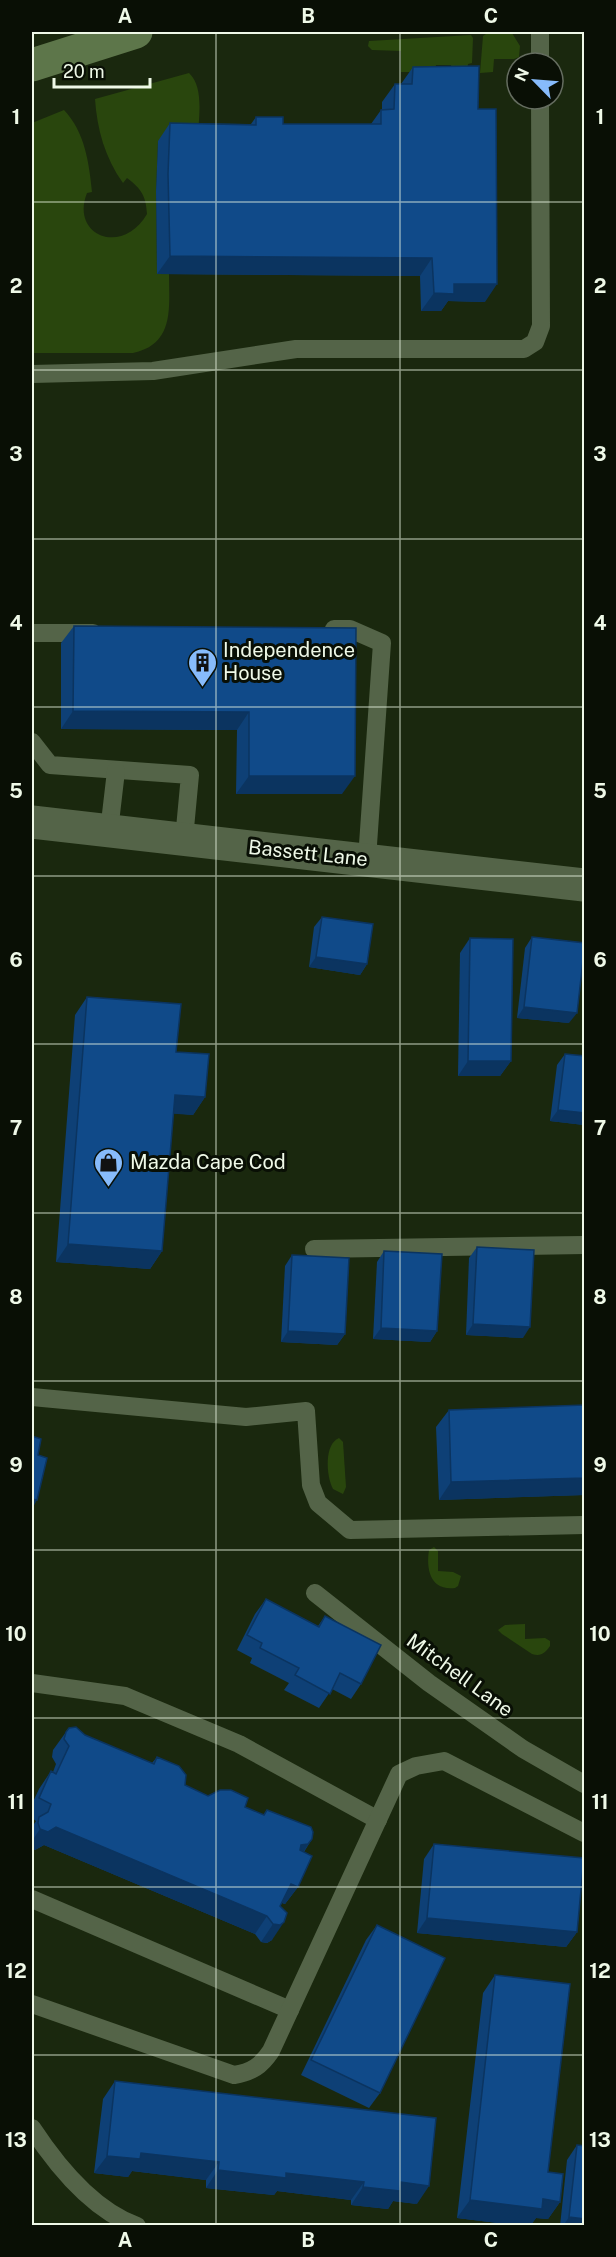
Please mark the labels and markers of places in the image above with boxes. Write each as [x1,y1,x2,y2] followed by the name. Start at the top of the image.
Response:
[223,638,355,685] place label: Independence House
[186,646,218,688] building icon: Independence House
[93,1146,125,1188] shop icon: Mazda Cape Cod
[130,1150,286,1174] place label: Mazda Cape Cod

